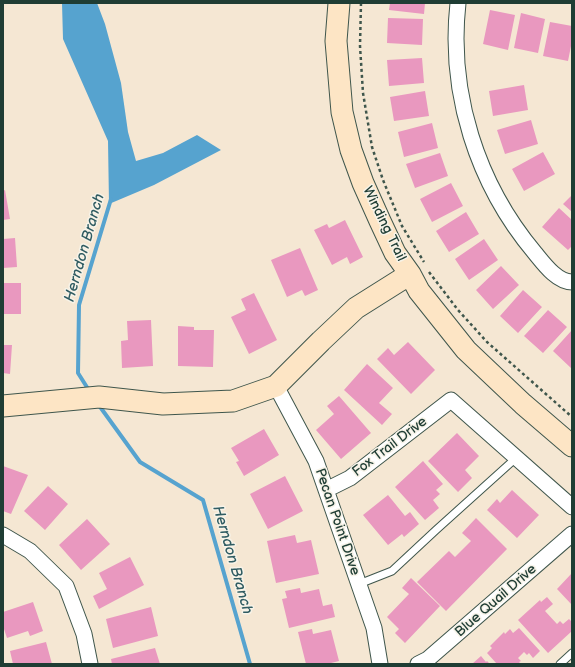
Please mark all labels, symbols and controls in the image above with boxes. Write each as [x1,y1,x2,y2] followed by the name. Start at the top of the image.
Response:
[359,184,409,264] street label: Winding Trail
[61,192,109,304] water label: Herndon Branch
[349,413,431,481] street label: Fox Trail Drive
[311,466,363,578] street label: Pecan Point Drive
[208,504,256,616] water label: Herndon Branch
[452,561,540,641] street label: Blue Quail Drive

